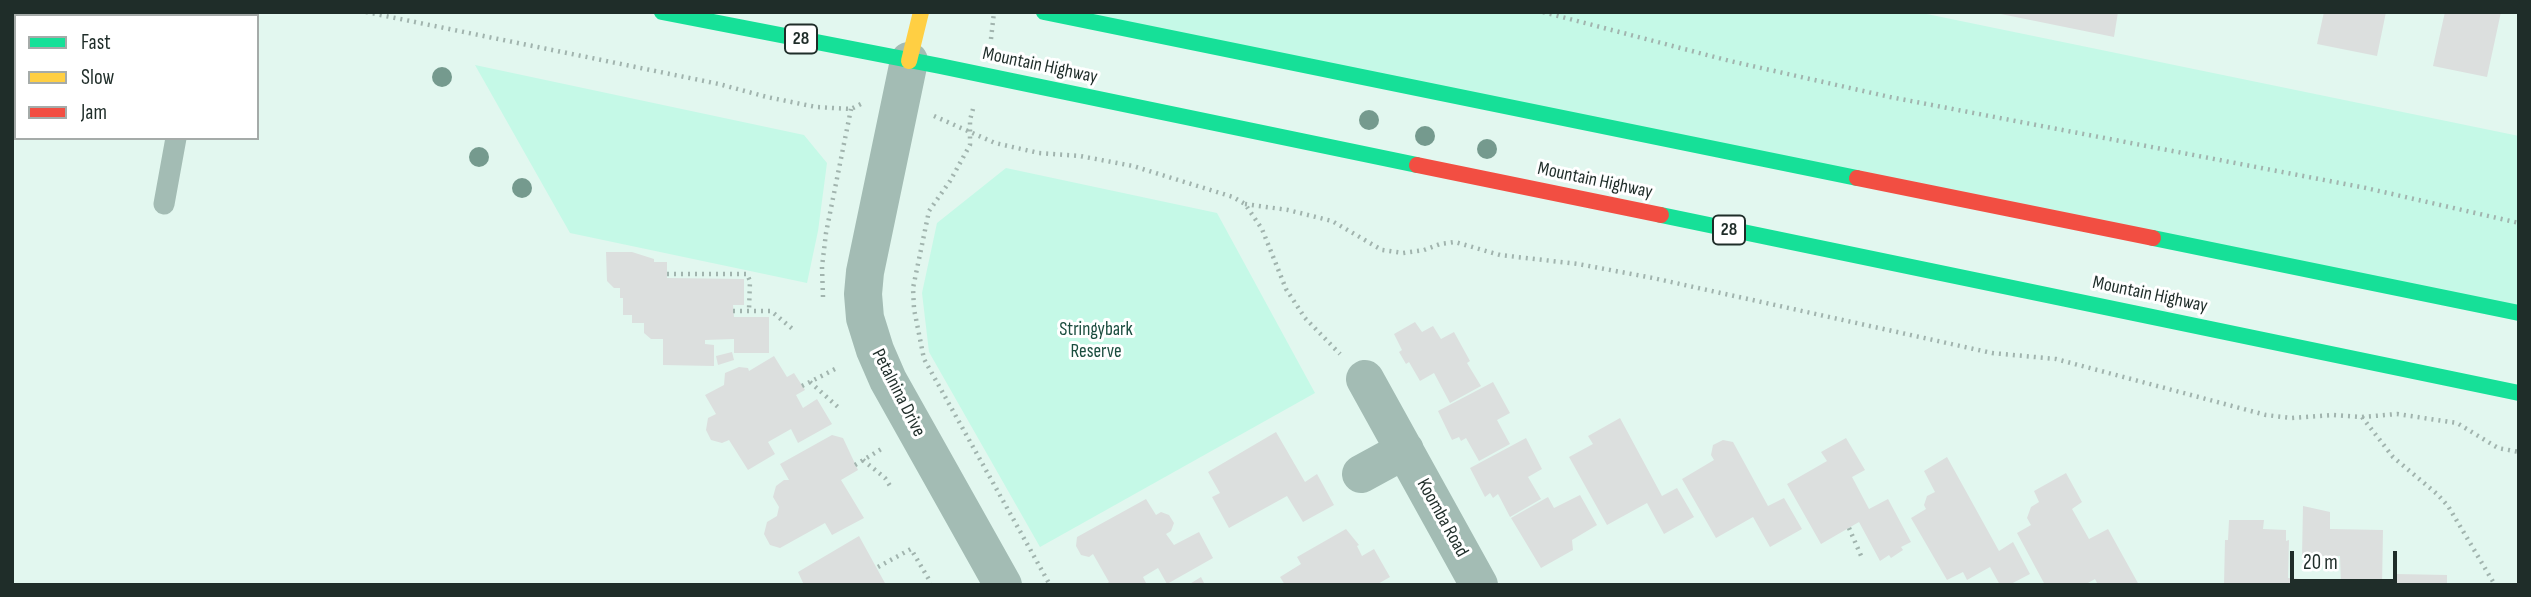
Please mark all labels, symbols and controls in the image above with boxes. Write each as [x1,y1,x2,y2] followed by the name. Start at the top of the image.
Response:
[14,14,259,140] legend
[785,24,817,54] road number: 28
[81,30,111,55] text: Fast
[980,43,1100,89] street label: Mountain Highway
[81,65,114,90] text: Slow
[81,100,107,125] text: Jam
[1535,158,1655,204] street label: Mountain Highway
[1713,215,1745,244] road number: 28
[2090,272,2210,318] street label: Mountain Highway
[1059,319,1133,363] park label: Stringybark Reserve
[866,345,930,441] street label: Petalnina Drive
[1411,475,1473,561] street label: Koomba Road
[2293,538,2400,582] scale bar
[2303,550,2338,575] text: 20 m

